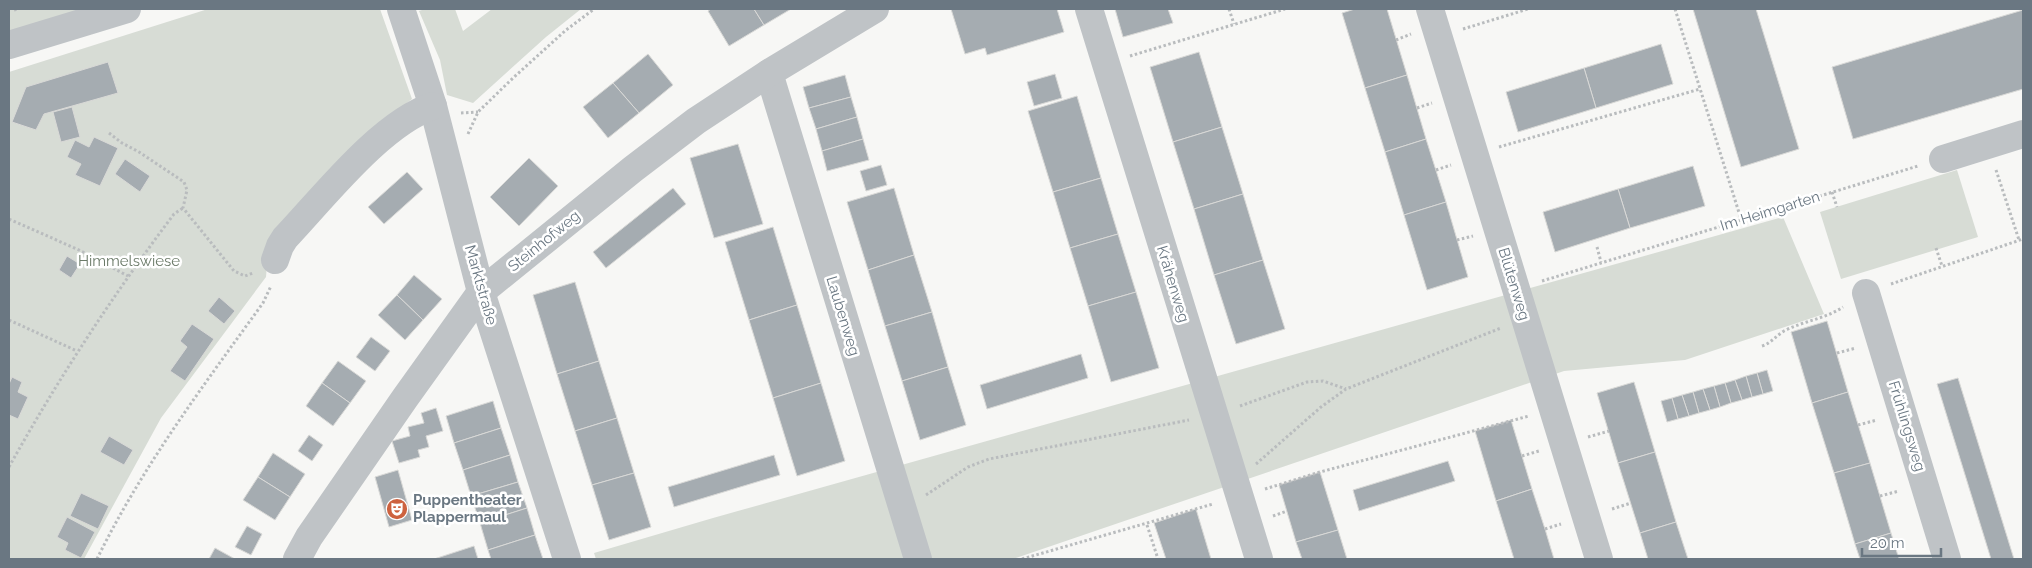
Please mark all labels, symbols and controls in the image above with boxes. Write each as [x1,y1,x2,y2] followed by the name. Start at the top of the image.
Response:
[1718,187,1822,235] street label: Im Heimgarten
[504,207,584,275] street label: Steinhofweg
[461,243,501,327] street label: Marktstraße
[1153,244,1193,324] street label: Krähenweg
[1494,245,1534,323] street label: Blütenweg
[78,252,180,270] park label: Himmelswiese
[822,274,864,358] street label: Laubenweg
[1885,379,1929,473] street label: Frühlingsweg
[413,491,522,526] place label: Puppentheater Plappermaul
[385,497,409,521] theatre icon: Puppentheater Plappermaul
[1862,526,1941,558] scale bar
[1870,534,1905,552] text: 20 m

